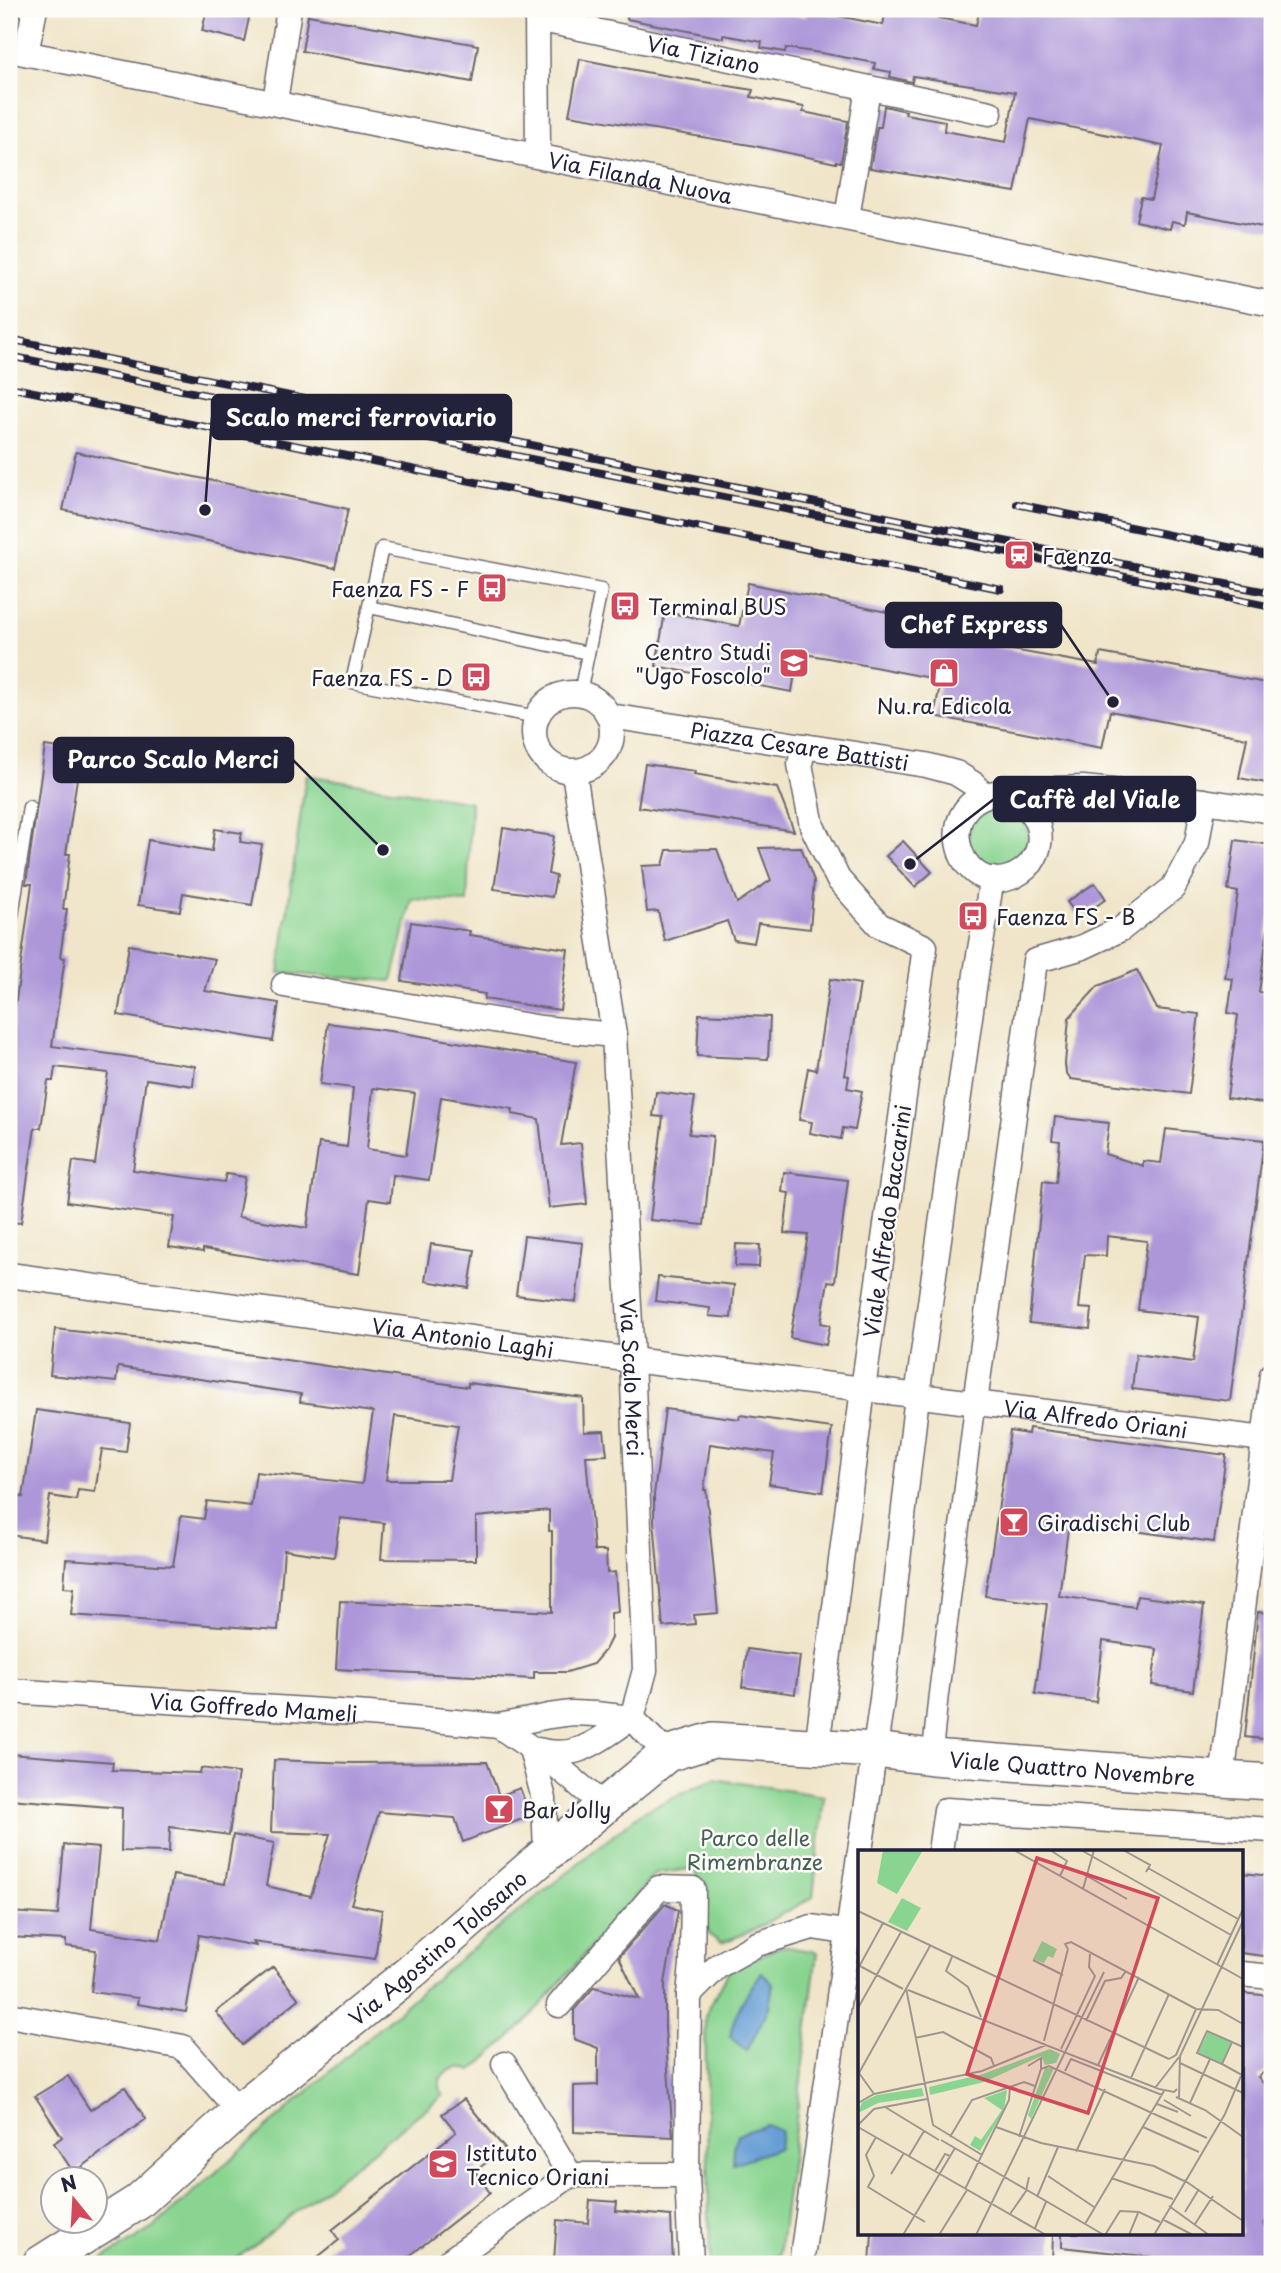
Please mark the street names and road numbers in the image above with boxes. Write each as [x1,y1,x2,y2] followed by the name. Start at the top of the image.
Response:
[644,26,763,81] street label: Via Tiziano
[545,143,735,211] street label: Via Filanda Nuova
[688,713,911,778] street label: Piazza Cesare Battisti
[854,1102,918,1340] street label: Viale Alfredo Baccarini
[613,1298,652,1457] street label: Via Scalo Merci
[370,1309,556,1365] street label: Via Antonio Laghi
[1002,1391,1189,1445] street label: Via Alfredo Oriani
[149,1684,358,1729] street label: Via Goffredo Mameli
[948,1742,1197,1793] street label: Viale Quattro Novembre
[341,1862,534,2033] street label: Via Agostino Tolosano

